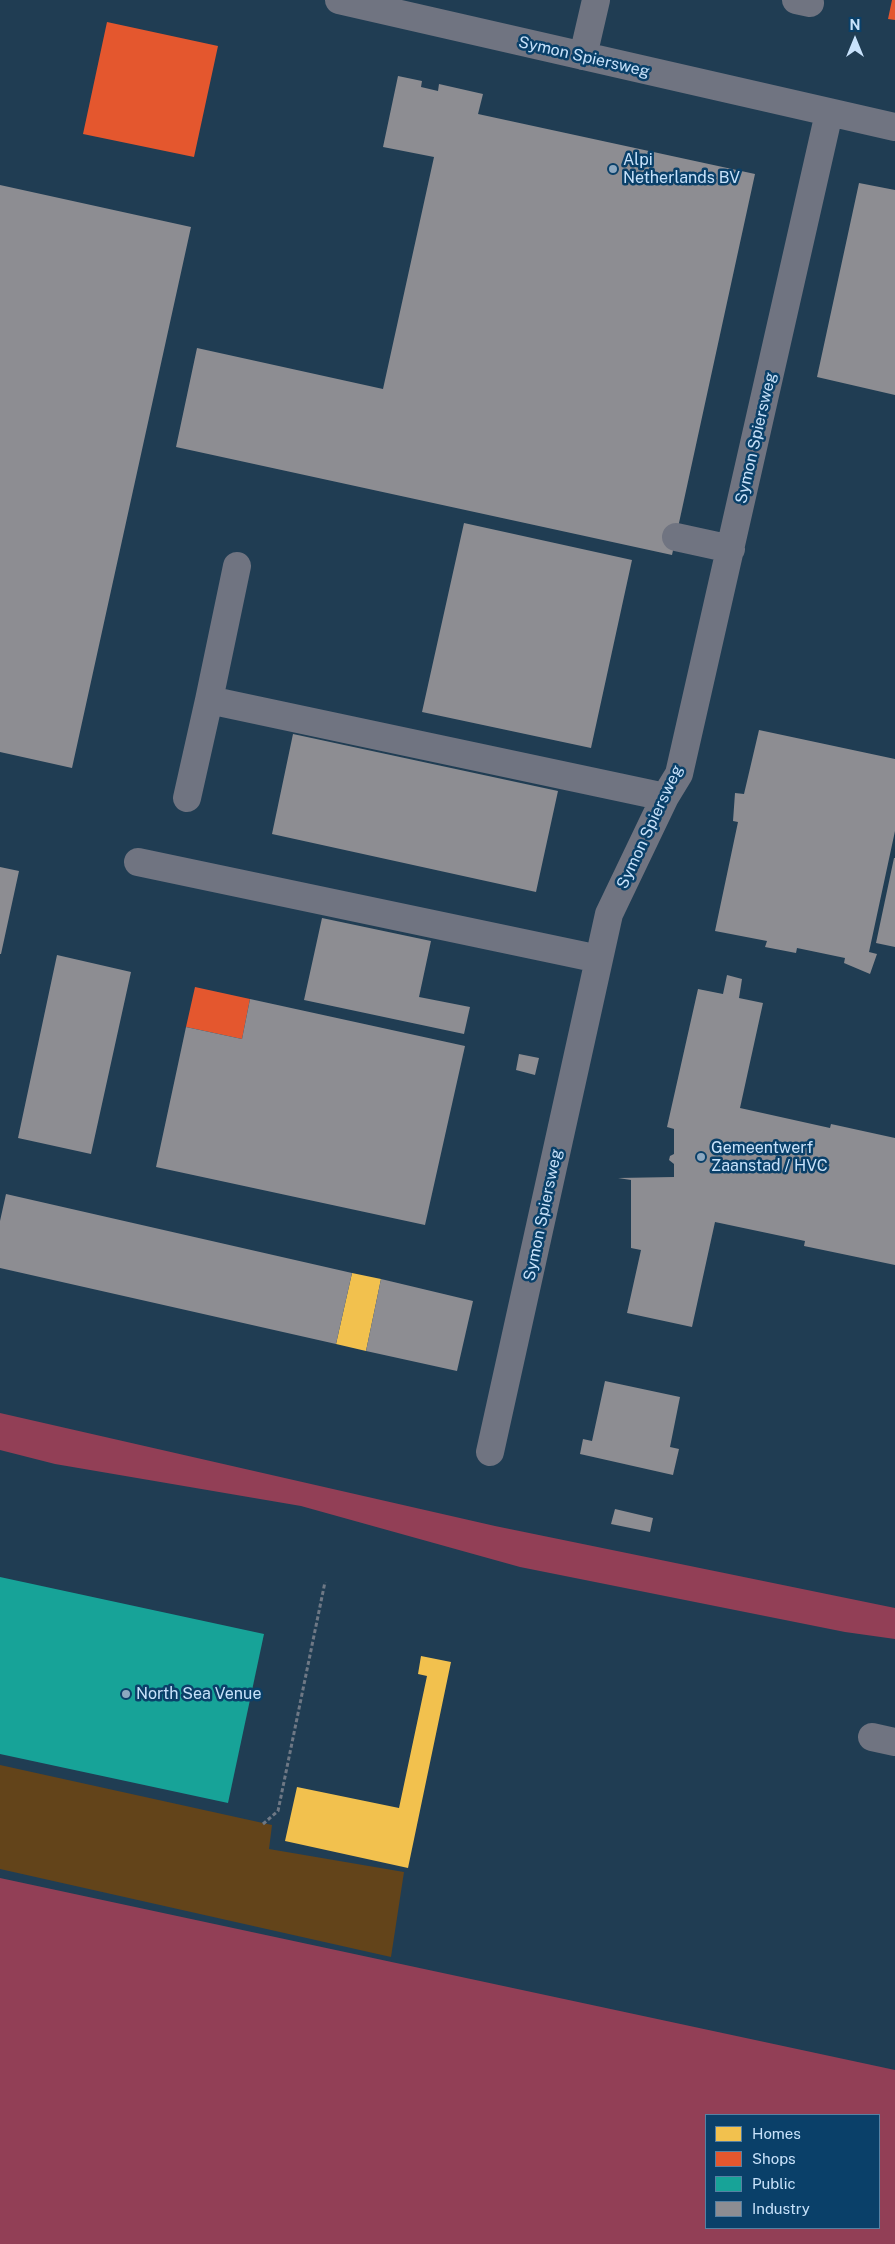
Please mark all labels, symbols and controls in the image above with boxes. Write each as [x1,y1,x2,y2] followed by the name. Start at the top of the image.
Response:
[830,15,880,65] north arrow
[850,17,860,33] text: N
[516,33,652,81] street label: Symon Spiersweg
[623,150,740,188] place label: Alpi Netherlands BV
[607,163,619,175] marker: Alpi Netherlands BV
[732,370,780,506] street label: Symon Spiersweg
[613,762,687,892] street label: Symon Spiersweg
[711,1138,828,1176] place label: Gemeentwerf Zaanstad / HVC
[520,1147,566,1283] street label: Symon Spiersweg
[695,1151,707,1163] marker: Gemeentwerf Zaanstad / HVC
[136,1684,261,1704] place label: North Sea Venue
[120,1688,132,1700] marker: North Sea Venue
[705,2114,880,2229] legend
[752,2125,801,2142] text: Homes
[752,2150,796,2167] text: Shops
[752,2175,796,2192] text: Public
[752,2200,810,2217] text: Industry

